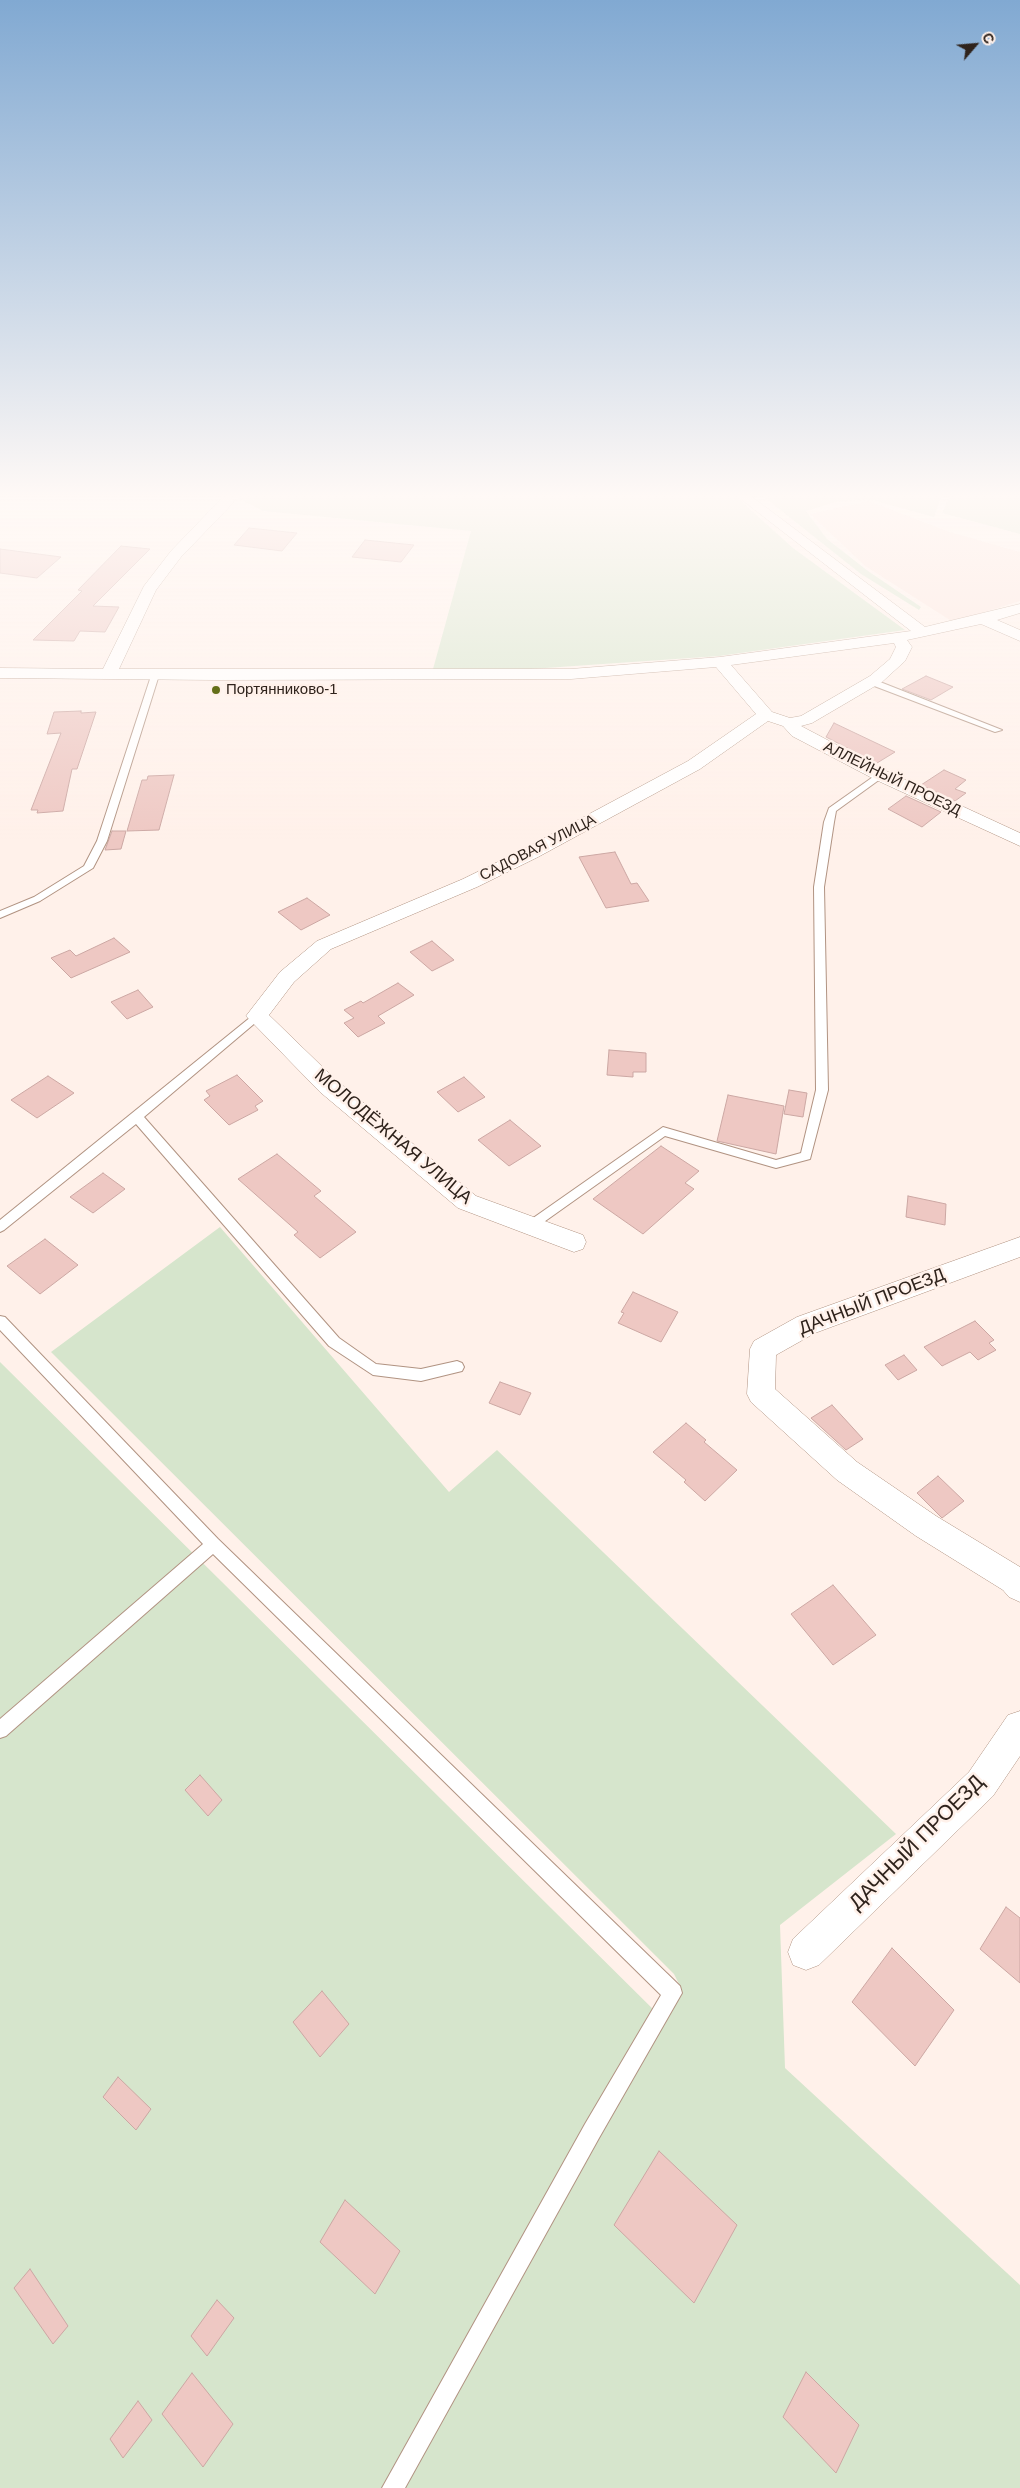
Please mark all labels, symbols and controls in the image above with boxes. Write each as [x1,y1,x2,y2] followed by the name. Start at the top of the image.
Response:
[950,20,1000,70] north arrow
[979,30,998,46] text: С
[226,681,338,699] place label: Портянниково-1
[210,684,222,696] marker: Портянниково-1
[820,738,964,820] street label: АЛЛЕЙНЫЙ ПРОЕЗД
[477,811,599,885] street label: САДОВАЯ УЛИЦА
[310,1065,476,1209] street label: МОЛОДЁЖНАЯ УЛИЦА
[796,1264,948,1340] street label: ДАЧНЫЙ ПРОЕЗД
[844,1770,990,1916] street label: ДАЧНЫЙ ПРОЕЗД

